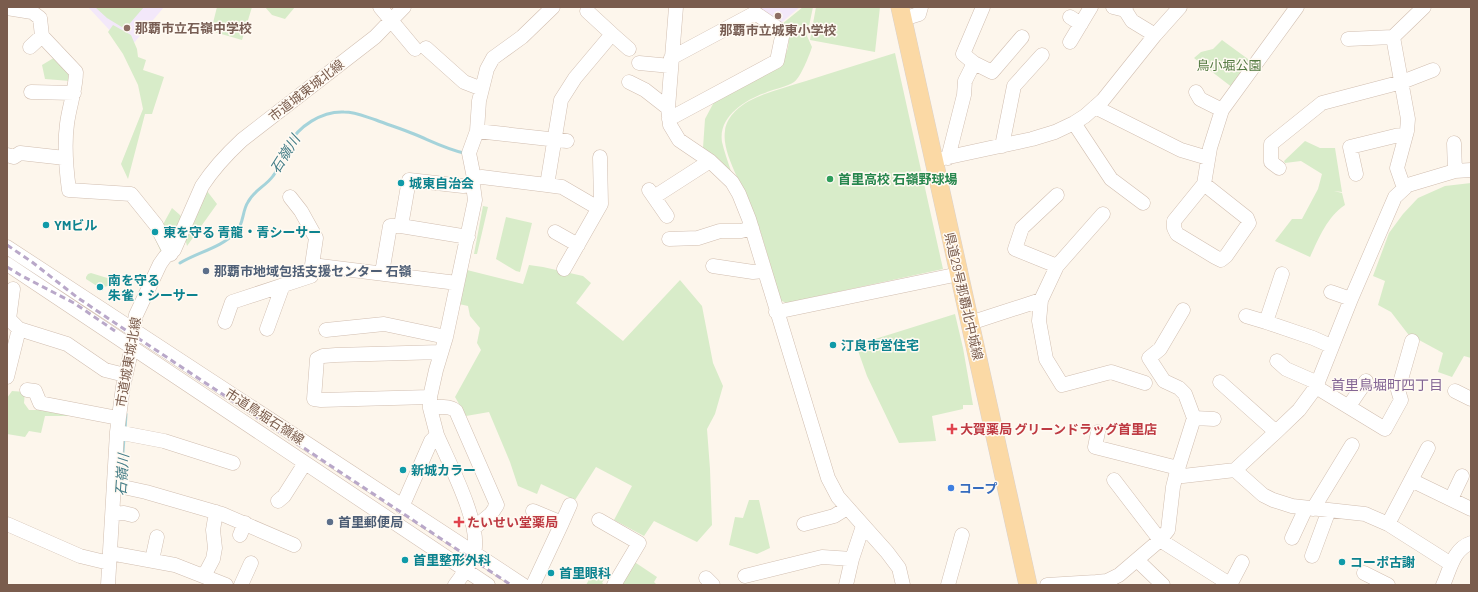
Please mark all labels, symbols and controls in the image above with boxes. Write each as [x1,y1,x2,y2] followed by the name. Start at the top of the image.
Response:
[773,11,783,21] marker: 那覇市立城東小学校
[135,20,252,36] place label: 那覇市立石嶺中学校
[719,22,837,38] place label: 那覇市立城東小学校
[122,23,132,33] marker: 那覇市立石嶺中学校
[265,56,347,124] street label: 市道城東城北線
[1196,57,1262,73] park label: 鳥小堀公園
[266,130,304,176] water label: 石嶺川
[838,171,958,187] place label: 首里高校 石嶺野球場
[825,174,835,184] marker: 首里高校 石嶺野球場
[409,175,474,191] place label: 城東自治会
[396,178,406,188] marker: 城東自治会
[54,217,97,233] place label: YMビル
[41,220,51,230] marker: YMビル
[163,224,321,240] place label: 東を守る 青龍・青シーサー
[150,227,160,237] marker: 東を守る 青龍・青シーサー
[941,231,987,361] street label: 県道29号那覇北中城線
[214,263,412,279] place label: 那覇市地域包括支援センター 石嶺
[201,266,211,276] marker: 那覇市地域包括支援センター 石嶺
[108,272,199,303] place label: 南を守る 朱雀・シーサー
[95,282,105,292] marker: 南を守る 朱雀・シーサー
[112,316,144,408] street label: 市道城東城北線
[841,337,919,353] place label: 汀良市営住宅
[828,340,838,350] marker: 汀良市営住宅
[1331,376,1443,393] district label: 首里鳥堀町四丁目
[222,385,308,447] street label: 市道鳥堀石嶺線
[960,421,1157,437] place label: 大賀薬局 グリーンドラッグ首里店
[947,424,957,434] marker: 大賀薬局 グリーンドラッグ首里店
[112,451,132,497] water label: 石嶺川
[411,462,476,478] place label: 新城カラー
[398,465,408,475] marker: 新城カラー
[959,480,997,496] place label: コープ
[946,483,956,493] marker: コープ
[338,514,403,530] place label: 首里郵便局
[467,514,558,530] place label: たいせい堂薬局
[325,517,335,527] marker: 首里郵便局
[454,517,464,527] marker: たいせい堂薬局
[413,552,491,568] place label: 首里整形外科
[1350,554,1415,570] place label: コーポ古謝
[400,555,410,565] marker: 首里整形外科
[1337,557,1347,567] marker: コーポ古謝
[559,565,611,581] place label: 首里眼科
[546,568,556,578] marker: 首里眼科

